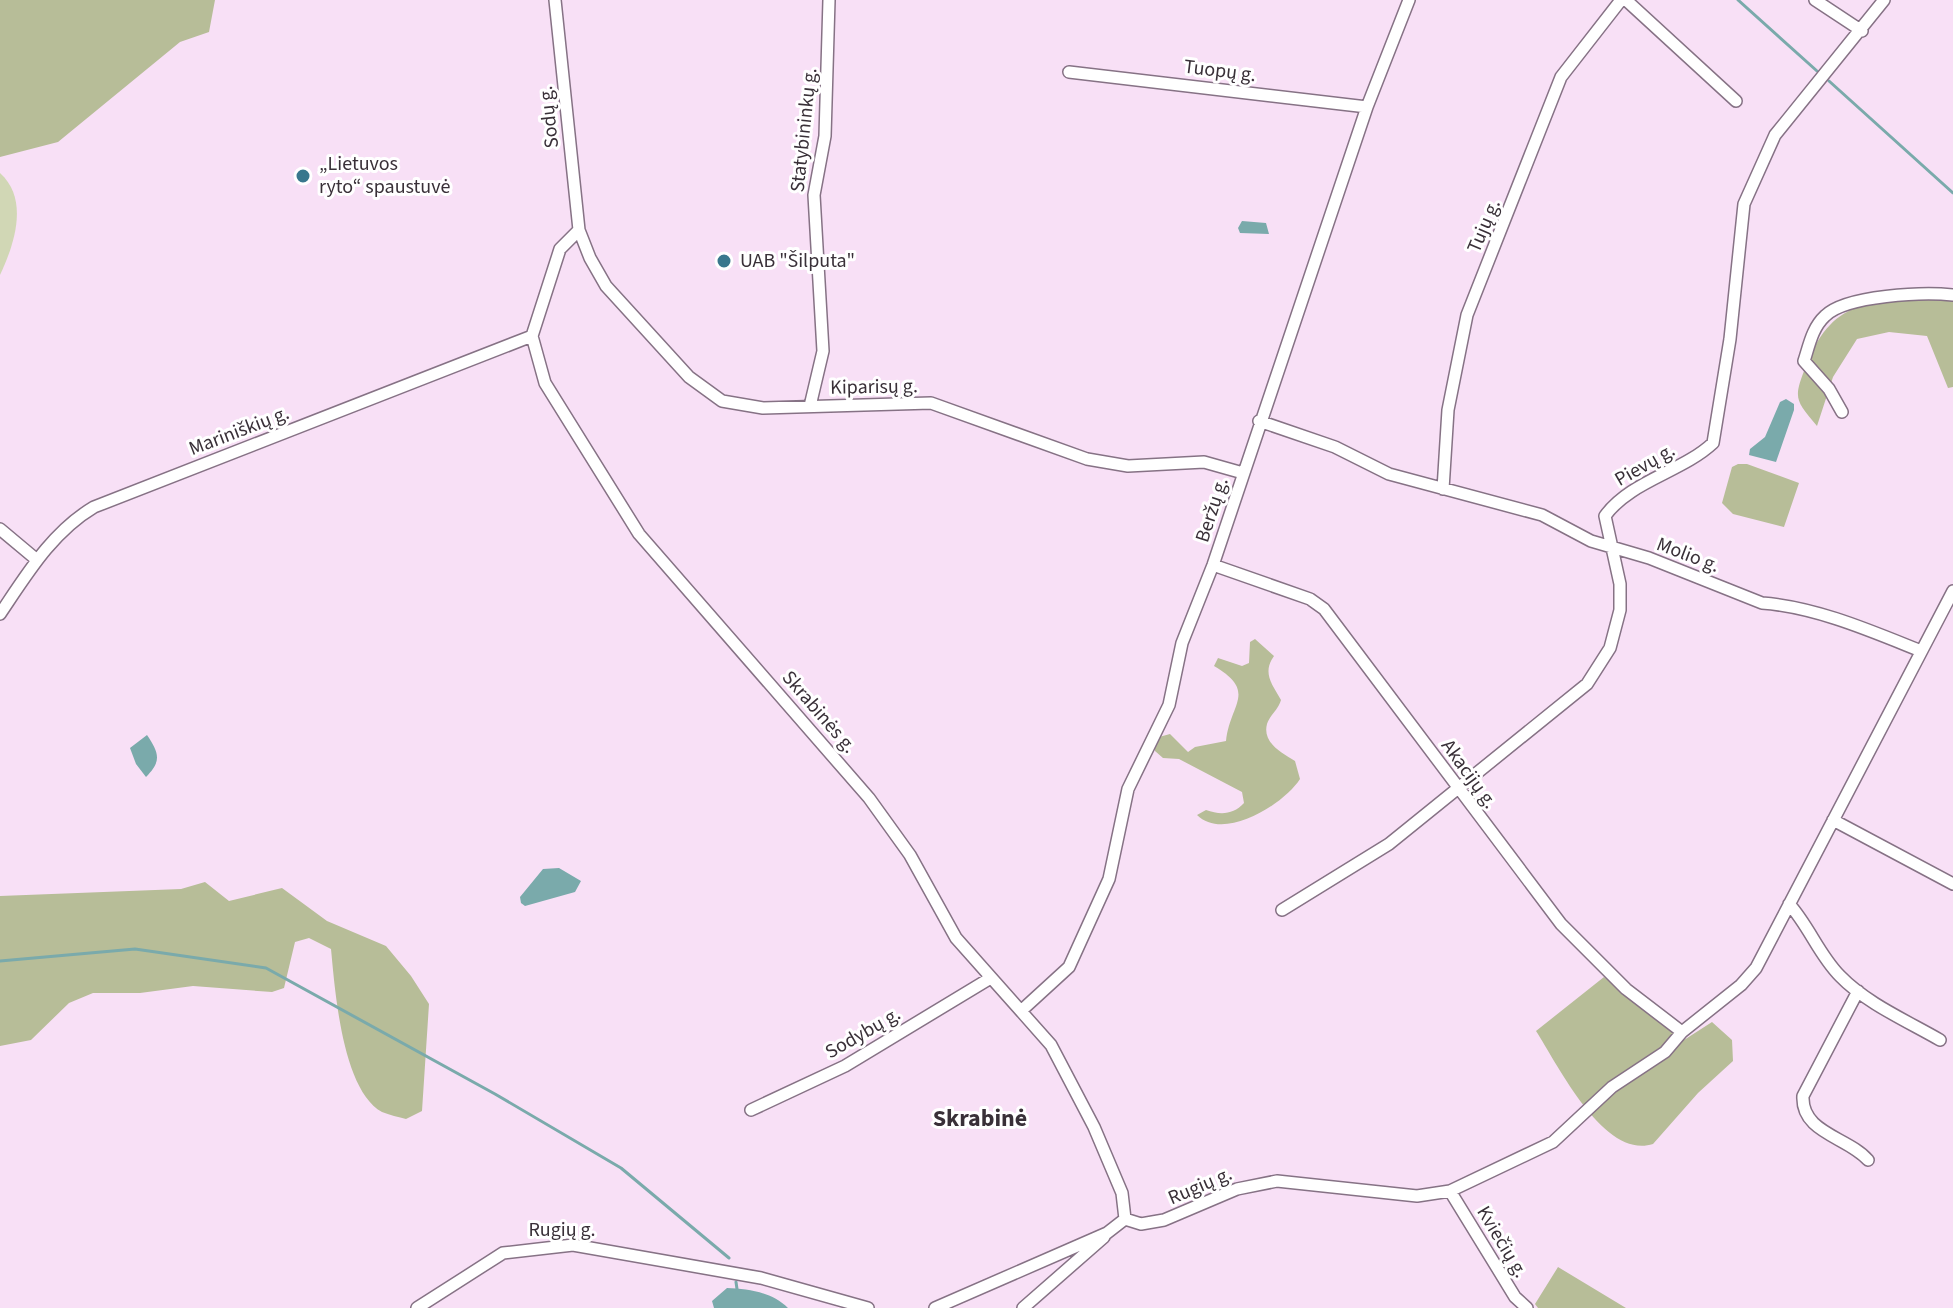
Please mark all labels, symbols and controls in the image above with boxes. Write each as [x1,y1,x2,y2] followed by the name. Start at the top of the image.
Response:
[1182,53,1258,89] street label: Tuopų g.
[784,66,824,194] street label: Statybininkų g.
[532,84,566,150] street label: Sodų g.
[319,150,450,201] place label: „Lietuvos ryto“ spaustuvė
[294,167,312,185] marker: „Lietuvos ryto“ spaustuvė
[1460,195,1508,257] street label: Tujų g.
[740,247,855,275] place label: UAB "Šilputa"
[715,252,733,270] marker: UAB "Šilputa"
[830,372,918,402] street label: Kiparisų g.
[185,399,293,463] street label: Mariniškių g.
[1610,436,1680,494] street label: Pievų g.
[1188,474,1236,546] street label: Beržų g.
[1652,530,1724,580] street label: Molio g.
[775,665,863,759] street label: Skrabinės g.
[1434,734,1504,814] street label: Akacijų g.
[820,1000,906,1066] street label: Sodybų g.
[933,1101,1027,1136] district label: Skrabinė
[1164,1160,1236,1212] street label: Rugių g.
[1470,1201,1534,1283] street label: Kviečių g.
[528,1216,596,1244] street label: Rugių g.

